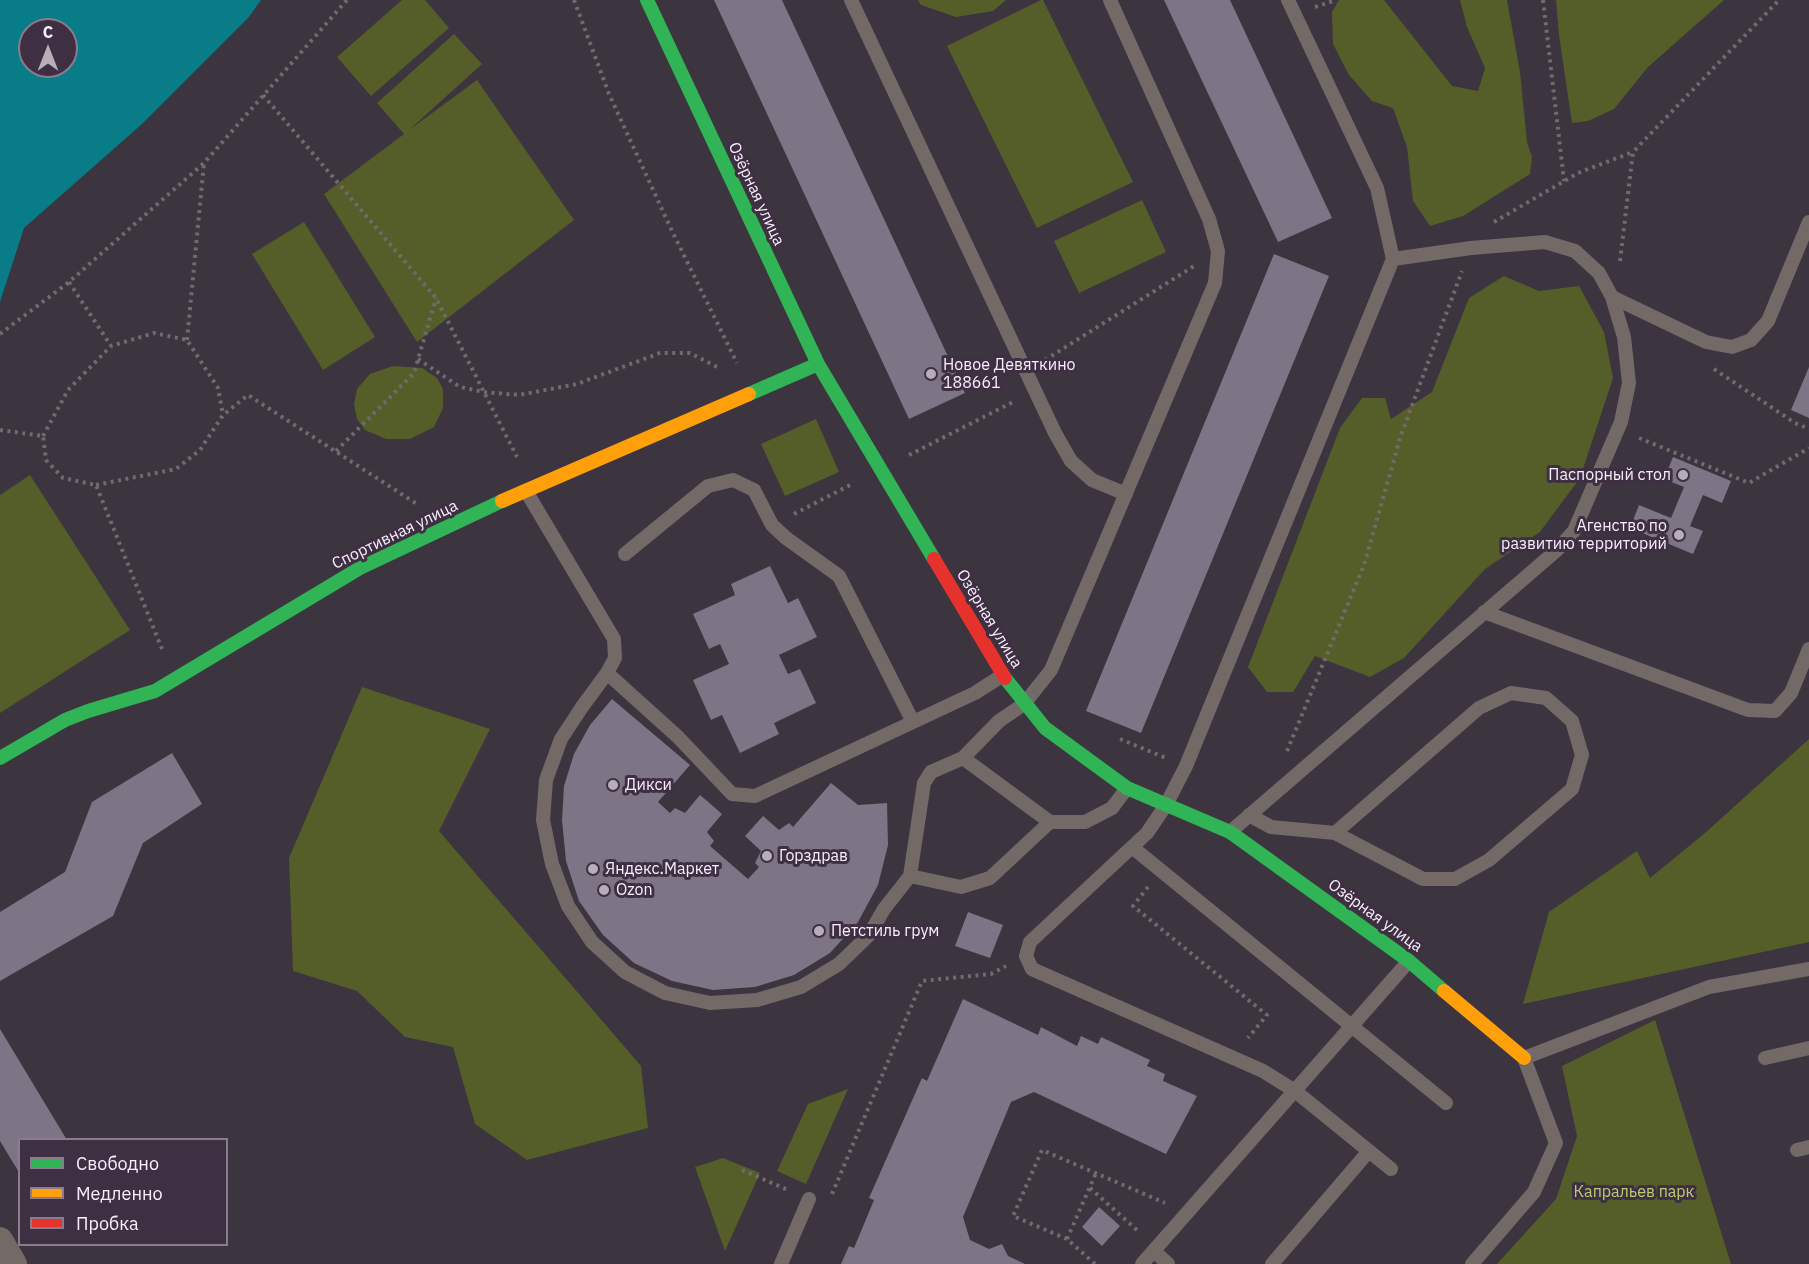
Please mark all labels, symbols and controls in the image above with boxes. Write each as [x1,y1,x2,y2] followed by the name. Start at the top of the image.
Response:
[18,18,78,78] north arrow
[43,22,53,42] text: С
[724,139,788,249] street label: Озёрная улица
[943,355,1076,393] place label: Новое Девяткино 188661
[924,367,938,381] marker: Новое Девяткино 188661
[1548,465,1671,485] place label: Паспорный стол
[1676,468,1690,482] marker: Паспорный стол
[329,496,461,574] street label: Спортивная улица
[1501,516,1667,554] place label: Агенство по развитию территорий
[1672,528,1686,542] marker: Агенство по развитию территорий
[952,566,1026,672] street label: Озёрная улица
[625,775,672,795] place label: Дикси
[606,778,620,792] marker: Дикси
[779,846,848,866] place label: Горздрав
[760,849,774,863] marker: Горздрав
[605,859,719,879] place label: Яндекс.Маркет
[586,862,600,876] marker: Яндекс.Маркет
[1324,875,1426,957] street label: Озёрная улица
[616,880,653,900] place label: Ozon
[597,883,611,897] marker: Ozon
[831,921,939,941] place label: Петстиль грум
[812,924,826,938] marker: Петстиль грум
[18,1138,228,1246] legend
[76,1152,159,1175] text: Свободно
[76,1182,163,1205] text: Медленно
[1574,1182,1694,1202] park label: Капральев парк
[76,1212,139,1235] text: Пробка

